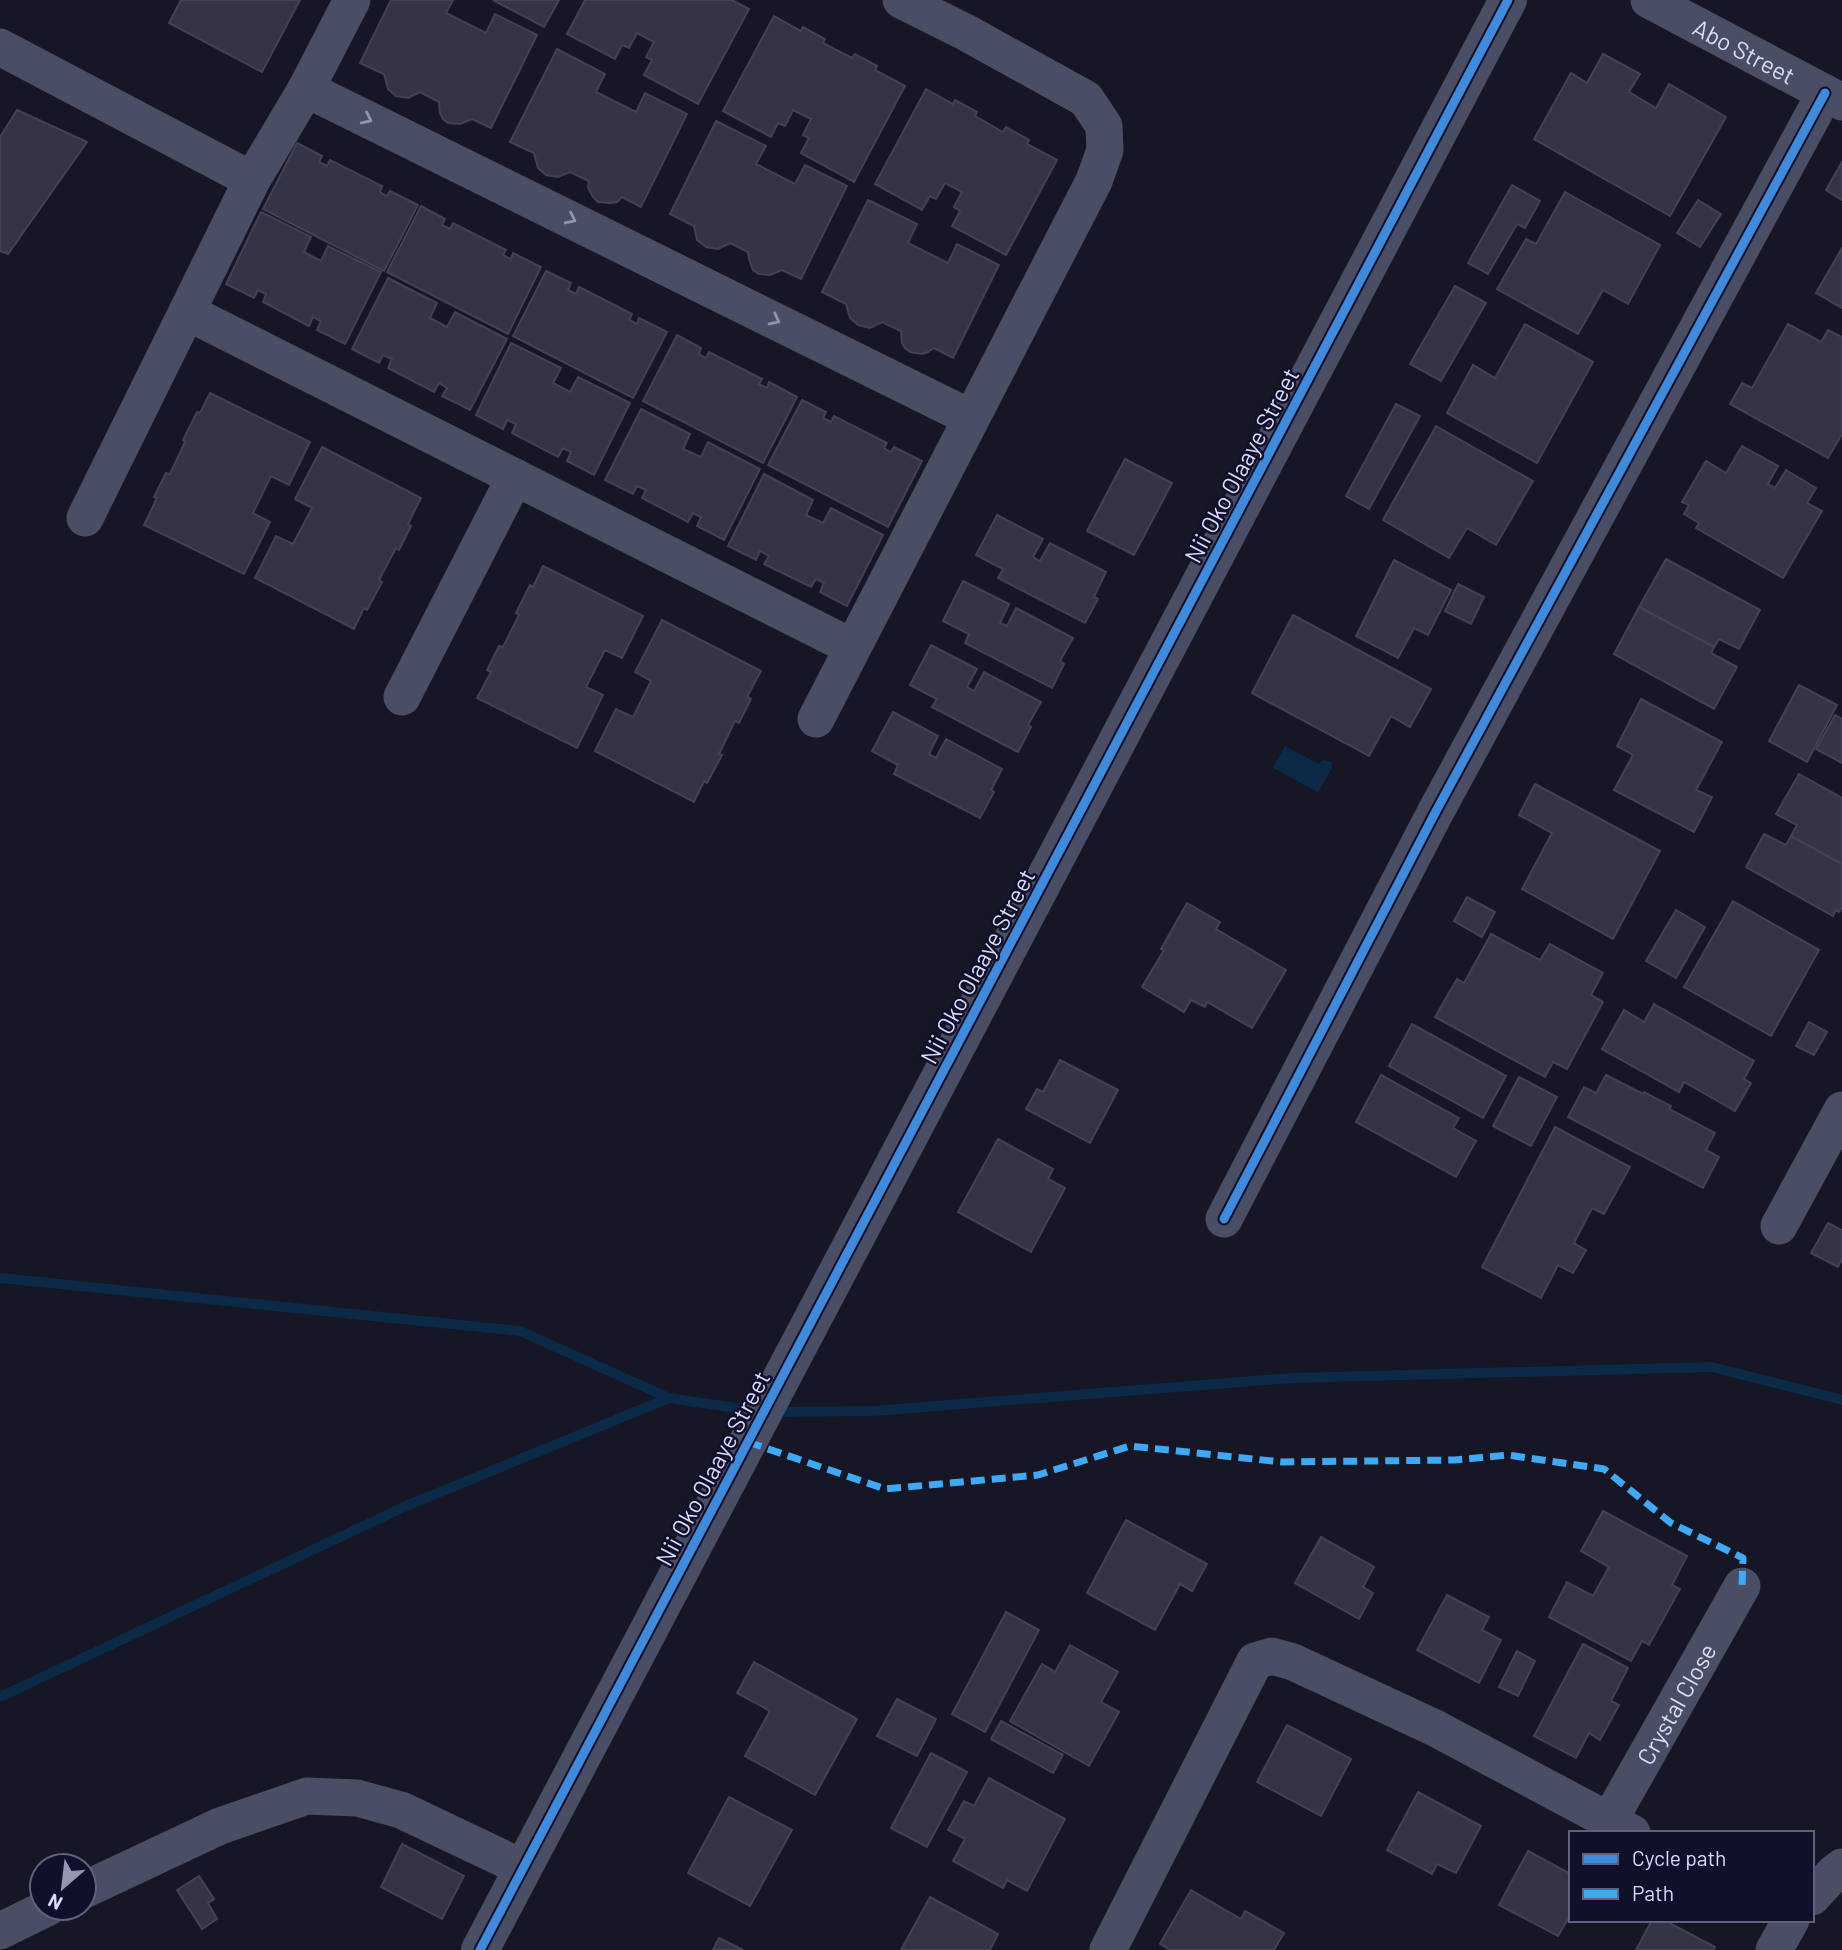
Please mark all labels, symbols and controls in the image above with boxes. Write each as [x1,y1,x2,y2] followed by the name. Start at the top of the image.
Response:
[1689,12,1800,89] street label: Abo Street
[360,110,372,124] one-way arrow
[564,211,576,225] one-way arrow
[768,312,780,326] one-way arrow
[1177,363,1305,567] street label: Nii Oko Olaaye Street
[913,864,1041,1068] street label: Nii Oko Olaaye Street
[648,1366,776,1570] street label: Nii Oko Olaaye Street
[1630,1638,1721,1769] street label: Crystal Close
[1569,1831,1814,1922] legend
[1632,1845,1726,1870] text: Cycle path
[28,1852,98,1922] north arrow
[1632,1880,1674,1905] text: Path
[44,1889,66,1916] text: N

